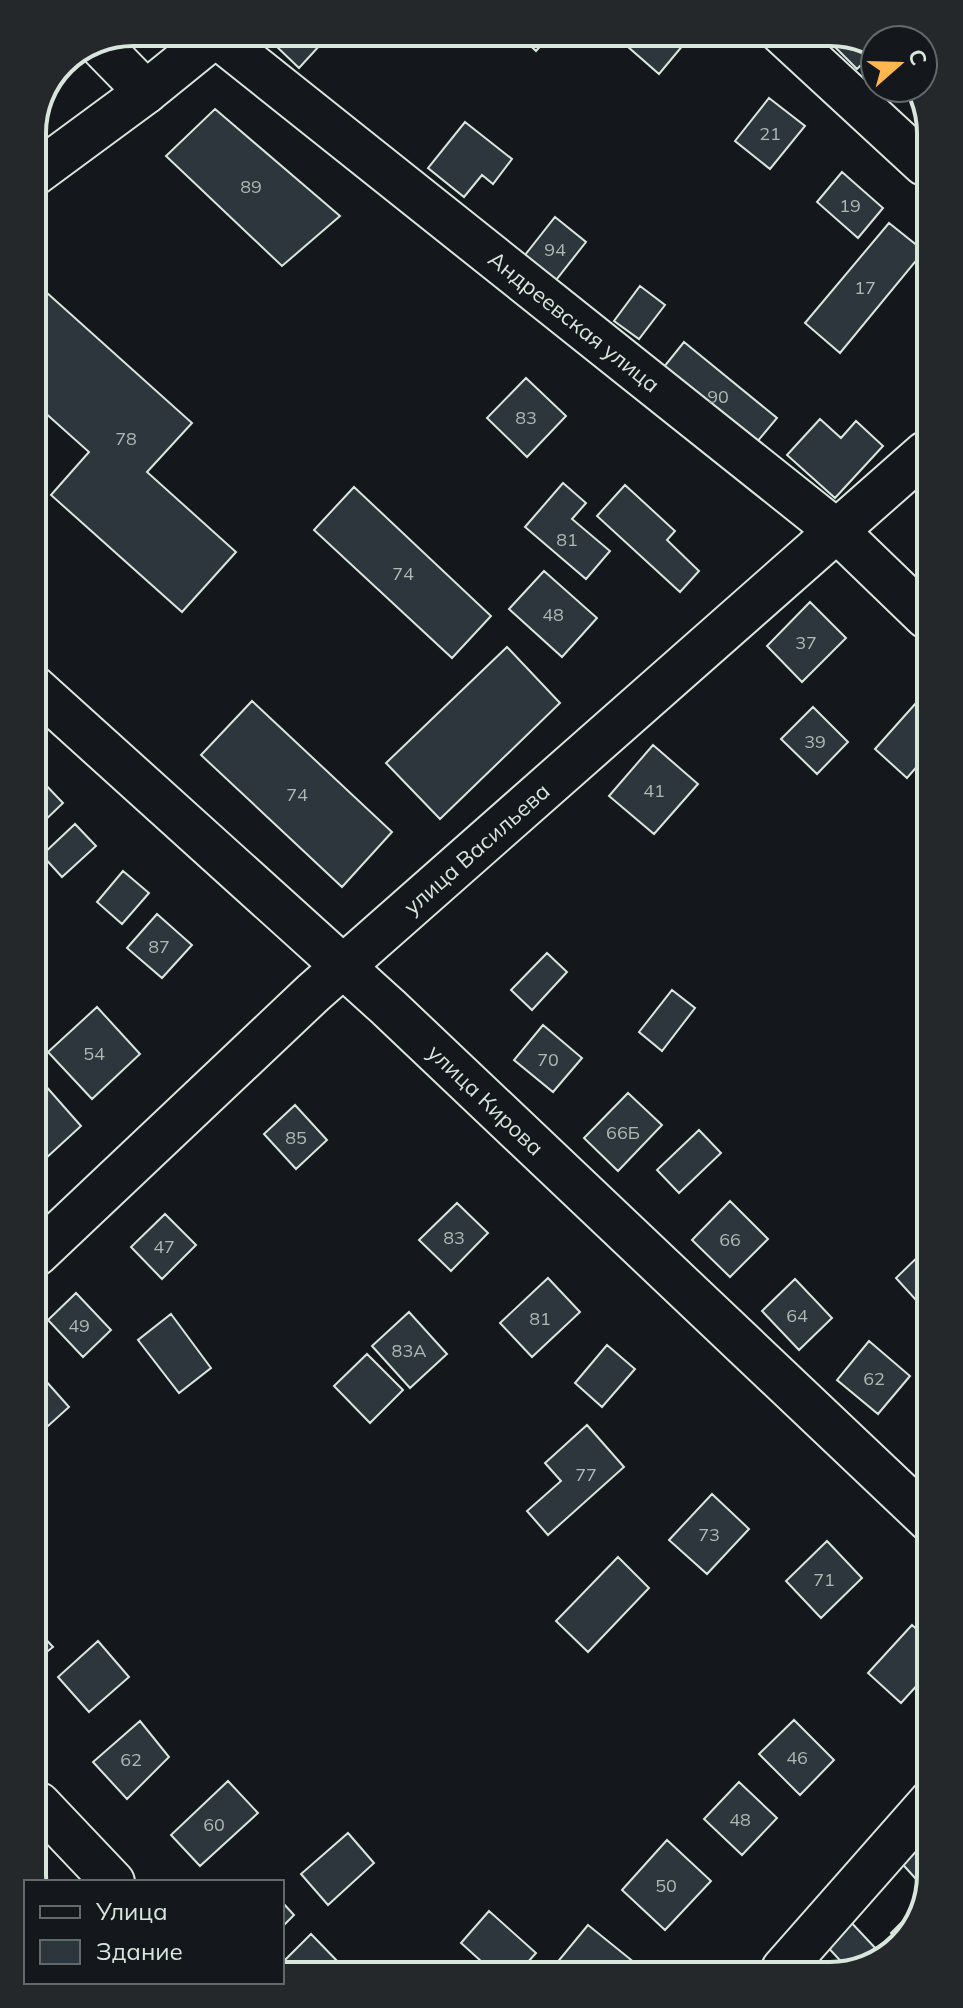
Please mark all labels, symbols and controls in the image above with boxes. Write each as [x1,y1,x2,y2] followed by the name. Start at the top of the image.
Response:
[859,24,939,104] north arrow
[902,45,934,69] text: С
[759,122,781,145] house number: 21
[240,175,262,198] house number: 89
[839,194,861,217] house number: 19
[544,238,566,261] house number: 94
[483,245,665,398] street label: Андреевская улица
[854,276,876,299] house number: 17
[707,385,729,408] house number: 90
[515,406,537,429] house number: 83
[115,427,137,450] house number: 78
[556,528,578,551] house number: 81
[392,562,414,585] house number: 74
[542,603,564,626] house number: 48
[795,631,817,654] house number: 37
[804,730,826,753] house number: 39
[398,777,555,921] street label: улица Васильева
[643,779,665,802] house number: 41
[286,783,308,806] house number: 74
[148,935,170,958] house number: 87
[422,1038,550,1161] street label: улица Кирова
[83,1042,105,1065] house number: 54
[537,1048,559,1071] house number: 70
[606,1121,640,1144] house number: 66Б
[285,1126,307,1149] house number: 85
[443,1226,465,1249] house number: 83
[719,1228,741,1251] house number: 66
[153,1235,175,1258] house number: 47
[786,1304,808,1327] house number: 64
[529,1307,551,1330] house number: 81
[68,1314,90,1337] house number: 49
[392,1339,426,1362] house number: 83А
[863,1367,885,1390] house number: 62
[575,1463,597,1486] house number: 77
[698,1523,720,1546] house number: 73
[813,1568,835,1591] house number: 71
[786,1746,808,1769] house number: 46
[120,1748,142,1771] house number: 62
[729,1808,751,1831] house number: 48
[203,1813,225,1836] house number: 60
[655,1874,677,1897] house number: 50
[24,1880,284,1984] legend
[95,1896,168,1926] text: Улица
[96,1936,183,1966] text: Здание

